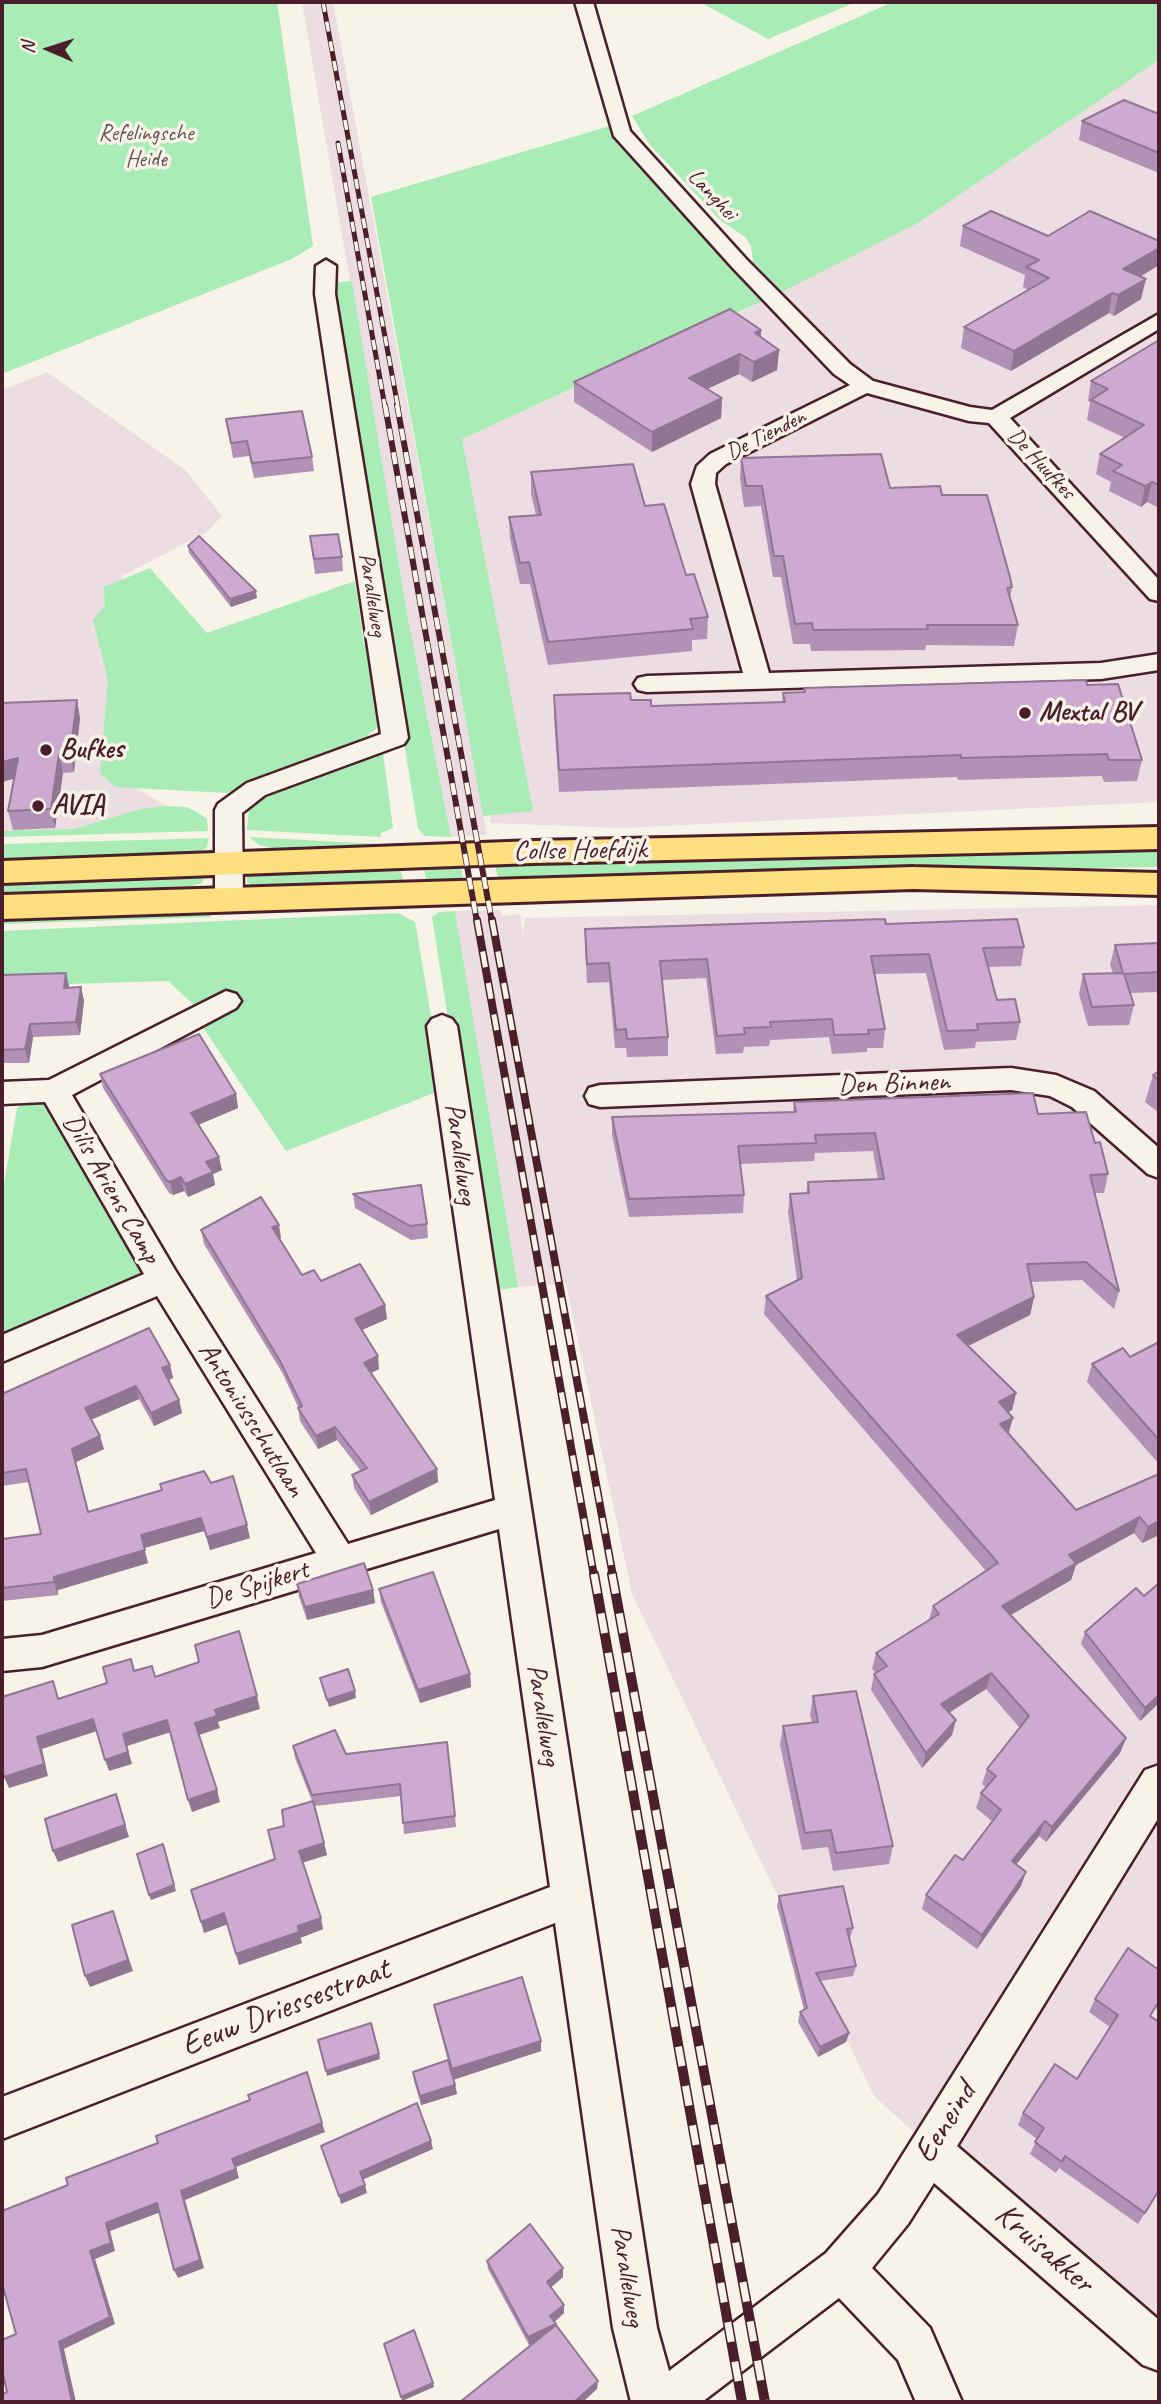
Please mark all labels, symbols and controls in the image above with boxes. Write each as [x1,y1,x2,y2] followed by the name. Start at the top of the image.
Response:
[14,14,84,84] north arrow
[16,41,40,54] text: N
[98,120,194,174] park label: Refelingsche Heide
[681,163,743,227] street label: Langhei
[721,403,811,467] street label: De Tienden
[1001,423,1081,505] street label: De Huufkes
[352,551,392,639] street label: Parallelweg
[1039,696,1138,730] place label: Mextal BV
[1017,705,1033,721] marker: Mextal BV
[60,733,123,767] place label: Bufkes
[38,742,54,758] marker: Bufkes
[52,789,104,823] place label: AVIA
[30,798,46,814] marker: AVIA
[513,833,647,869] street label: Collse Hoefdijk
[837,1065,951,1103] street label: Den Binnen
[436,1101,484,1207] street label: Parallelweg
[55,1108,167,1270] street label: Dilis Ariens Camp
[190,1337,312,1503] street label: Antoniusschutlaan
[201,1553,313,1617] street label: De Spijkert
[518,1662,568,1768] street label: Parallelweg
[176,1950,396,2066] street label: Eeuw Driessestraat
[906,2075,986,2171] street label: Eeneind
[986,2195,1102,2303] street label: Kruisakker
[602,2223,652,2329] street label: Parallelweg

